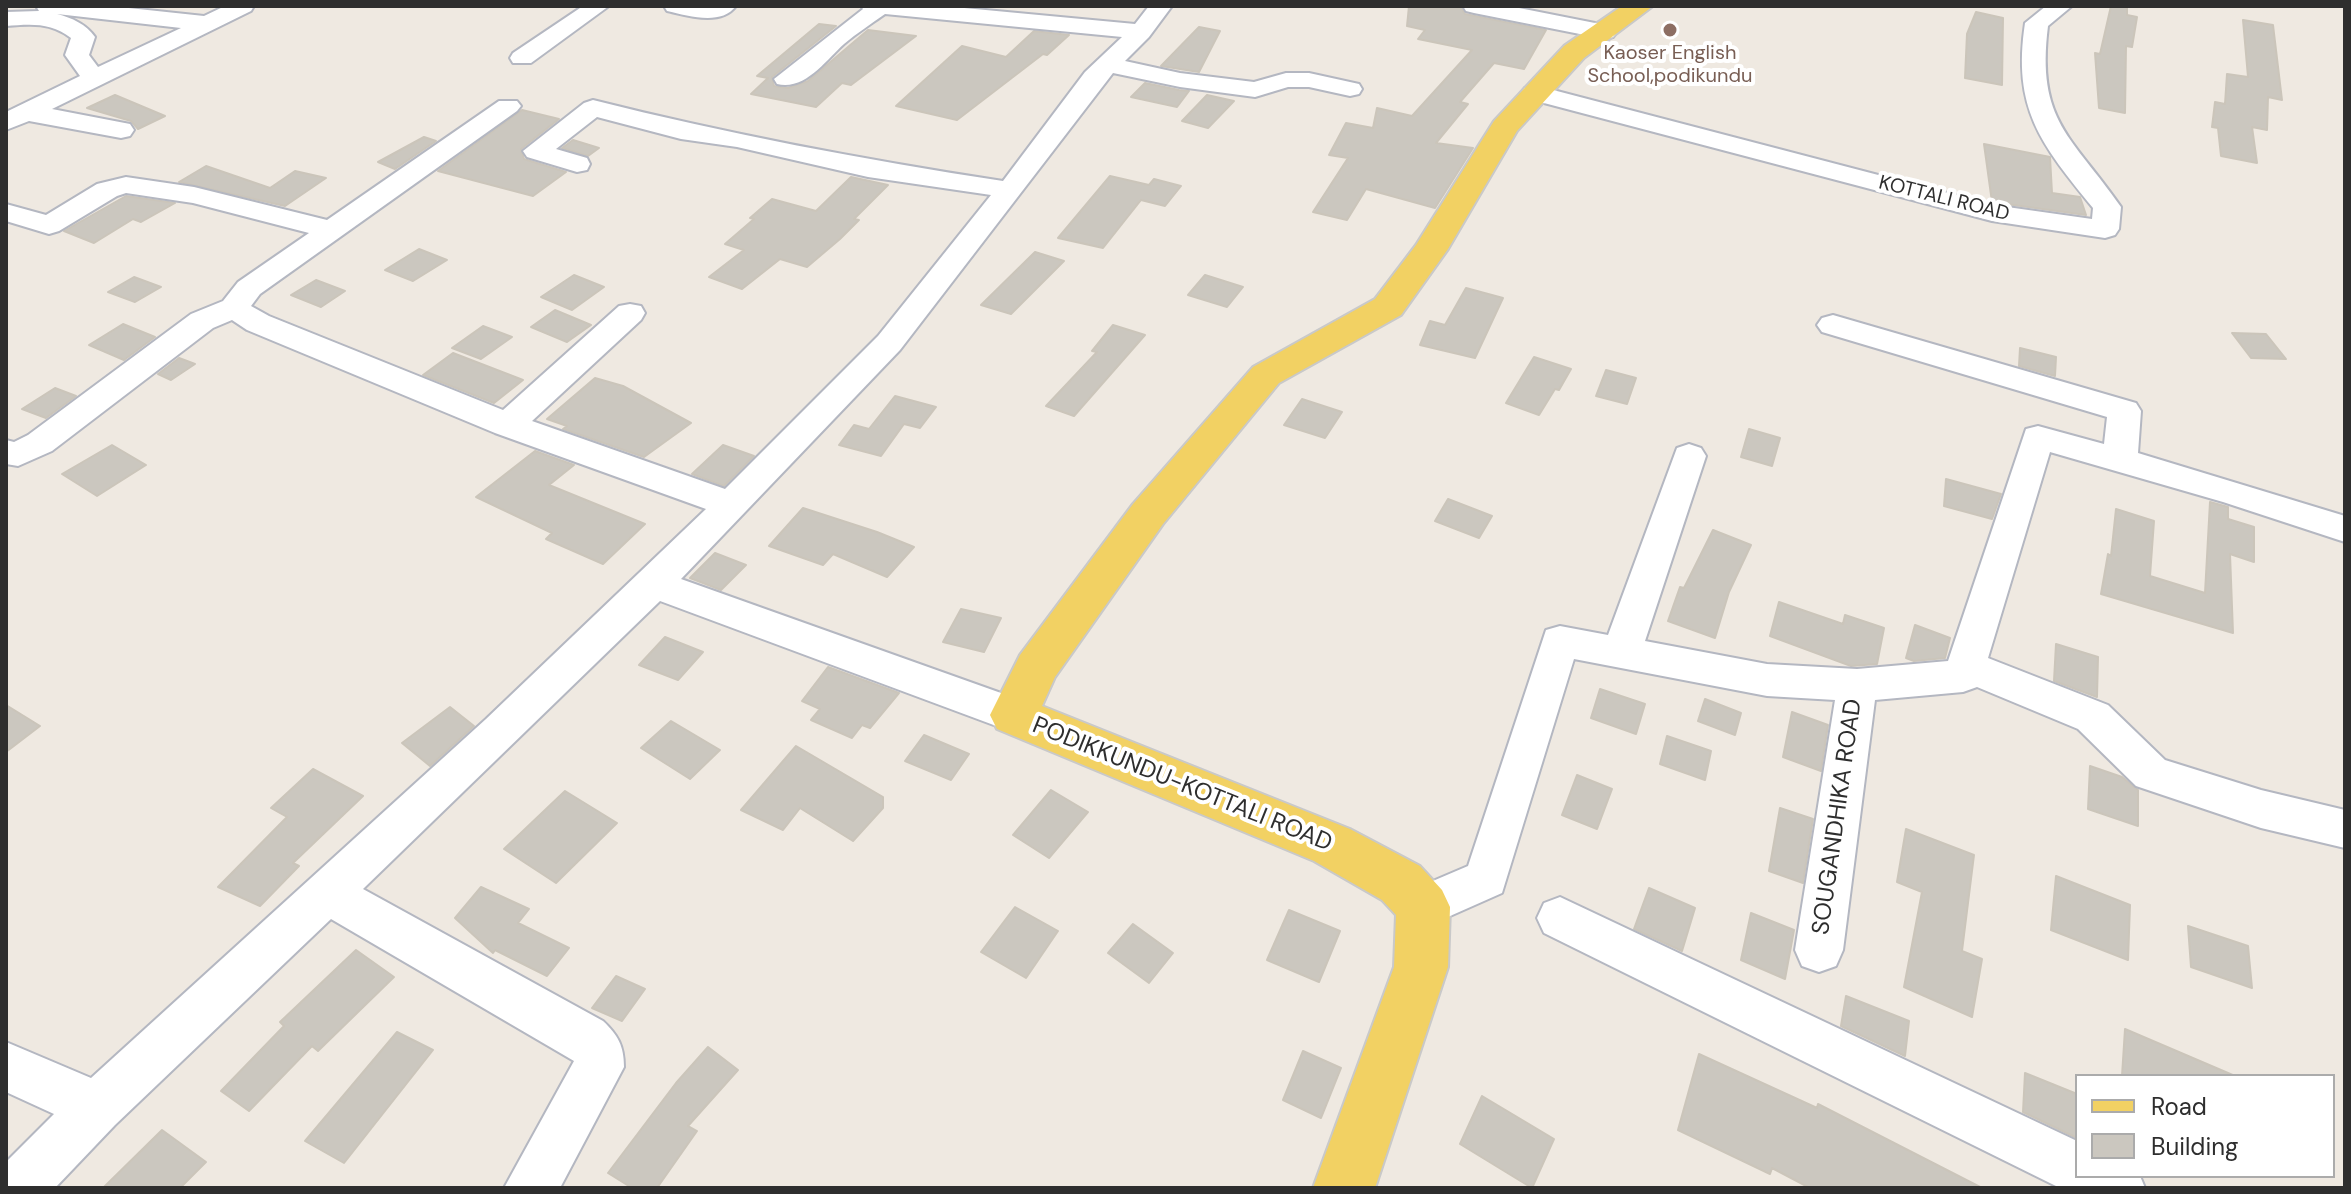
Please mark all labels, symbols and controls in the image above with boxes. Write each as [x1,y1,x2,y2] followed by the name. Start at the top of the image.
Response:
[1661,21,1679,39] marker: Kaoser English School,podikundu
[1587,42,1753,89] place label: Kaoser English School,podikundu
[1876,171,2012,227] street label: KOTTALI ROAD
[1807,697,1869,937] street label: SOUGANDHIKA ROAD
[1028,712,1336,858] street label: PODIKKUNDU-KOTTALI ROAD
[2075,1074,2335,1178] legend
[2151,1091,2207,1122] text: Road
[2151,1131,2238,1162] text: Building

